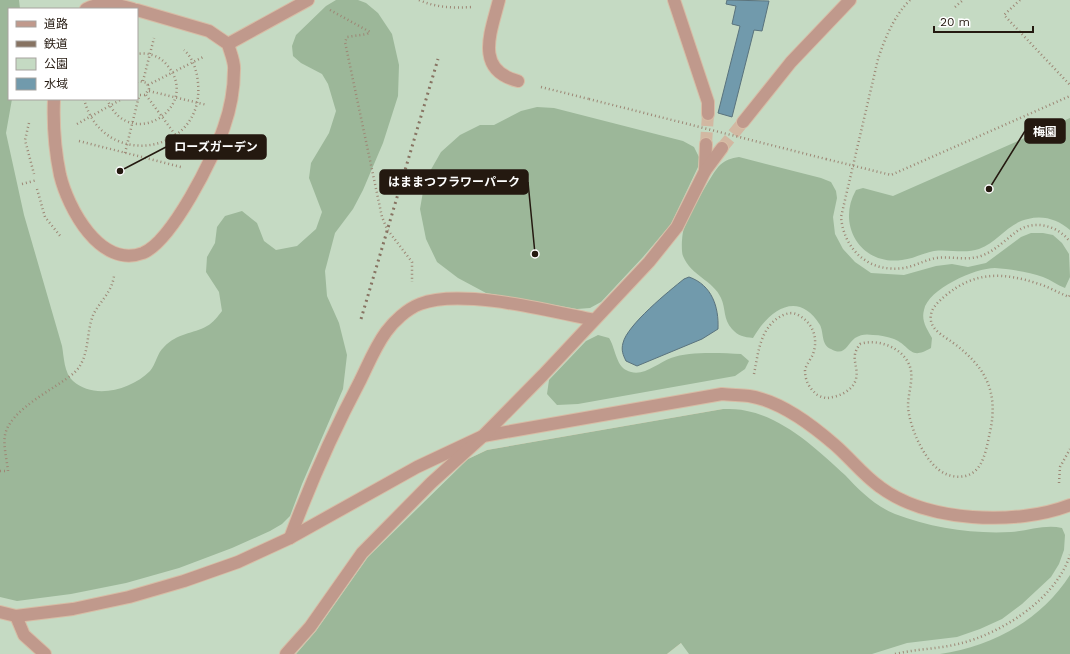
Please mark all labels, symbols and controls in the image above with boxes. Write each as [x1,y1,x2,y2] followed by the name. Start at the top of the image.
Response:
[8,8,138,100] legend
[934,8,1033,34] scale bar
[940,15,970,29] text: 20 m
[44,17,68,31] text: 道路
[44,37,68,51] text: 鉄道
[44,57,68,71] text: 公園
[44,77,68,91] text: 水域
[1025,119,1065,143] callout: 梅園
[1033,125,1057,139] text: 梅園
[166,135,266,159] callout: ローズガーデン
[174,140,258,154] text: ローズガーデン
[380,170,528,194] callout: はままつフラワーパーク
[388,175,520,189] text: はままつフラワーパーク

